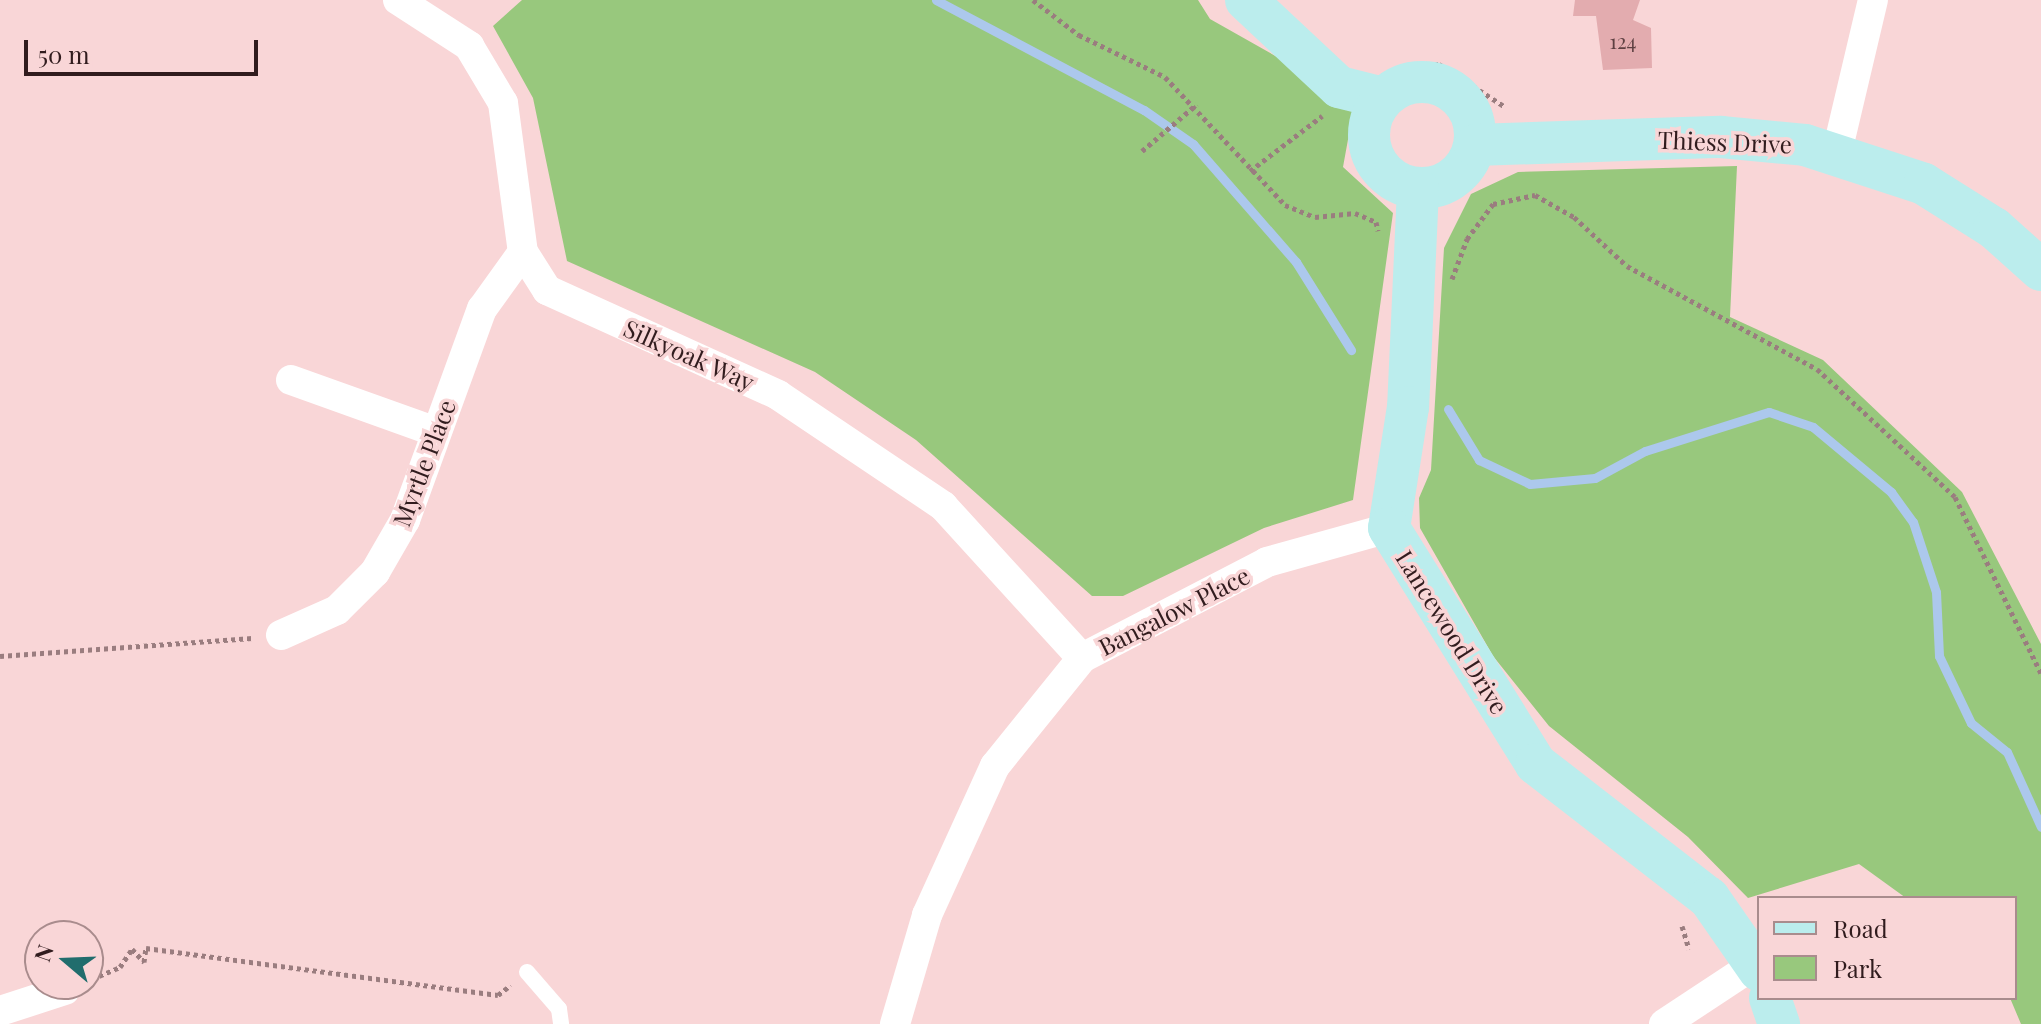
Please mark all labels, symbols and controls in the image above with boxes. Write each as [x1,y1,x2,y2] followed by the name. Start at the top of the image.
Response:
[28,24,262,74] scale bar
[1610,28,1636,52] house number: 124
[38,38,90,70] text: 50 m
[1657,125,1793,159] street label: Thiess Drive
[619,313,759,397] street label: Silkyoak Way
[387,396,461,530] street label: Myrtle Place
[1390,545,1514,719] street label: Lancewood Drive
[1094,561,1254,661] street label: Bangalow Place
[1757,896,2017,1000] legend
[1833,912,1888,944] text: Road
[24,920,104,1000] north arrow
[26,940,60,965] text: N
[1833,952,1882,984] text: Park

